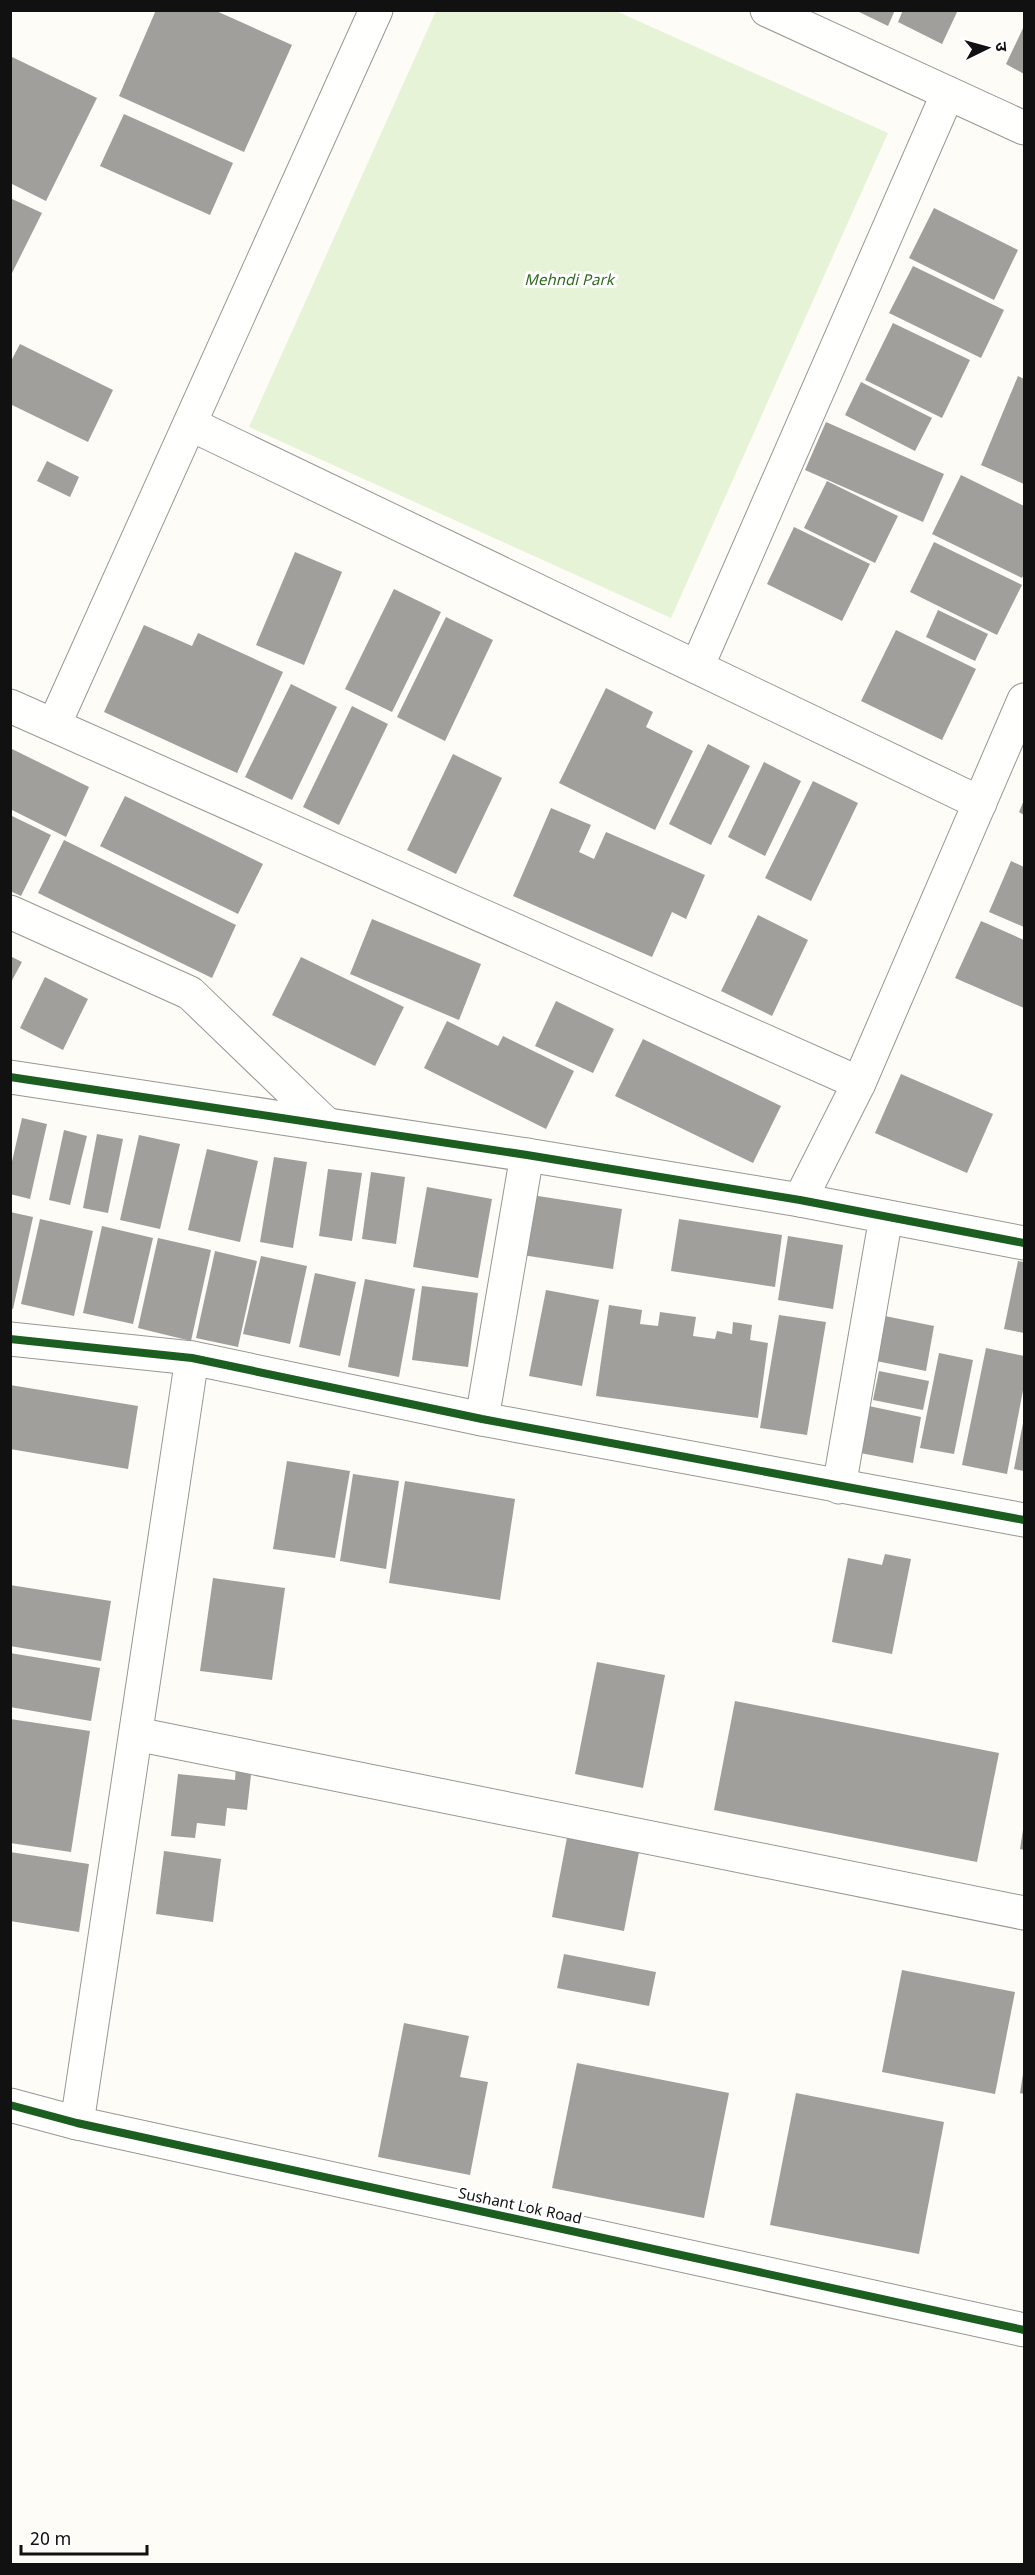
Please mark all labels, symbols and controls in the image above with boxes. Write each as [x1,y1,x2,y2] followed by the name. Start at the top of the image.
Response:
[957,18,1017,78] north arrow
[989,41,1010,53] text: उ
[524,272,616,291] park label: Mehndi Park
[456,2185,583,2230] street label: Sushant Lok Road
[21,2518,147,2556] scale bar
[30,2529,71,2552] text: 20 m

